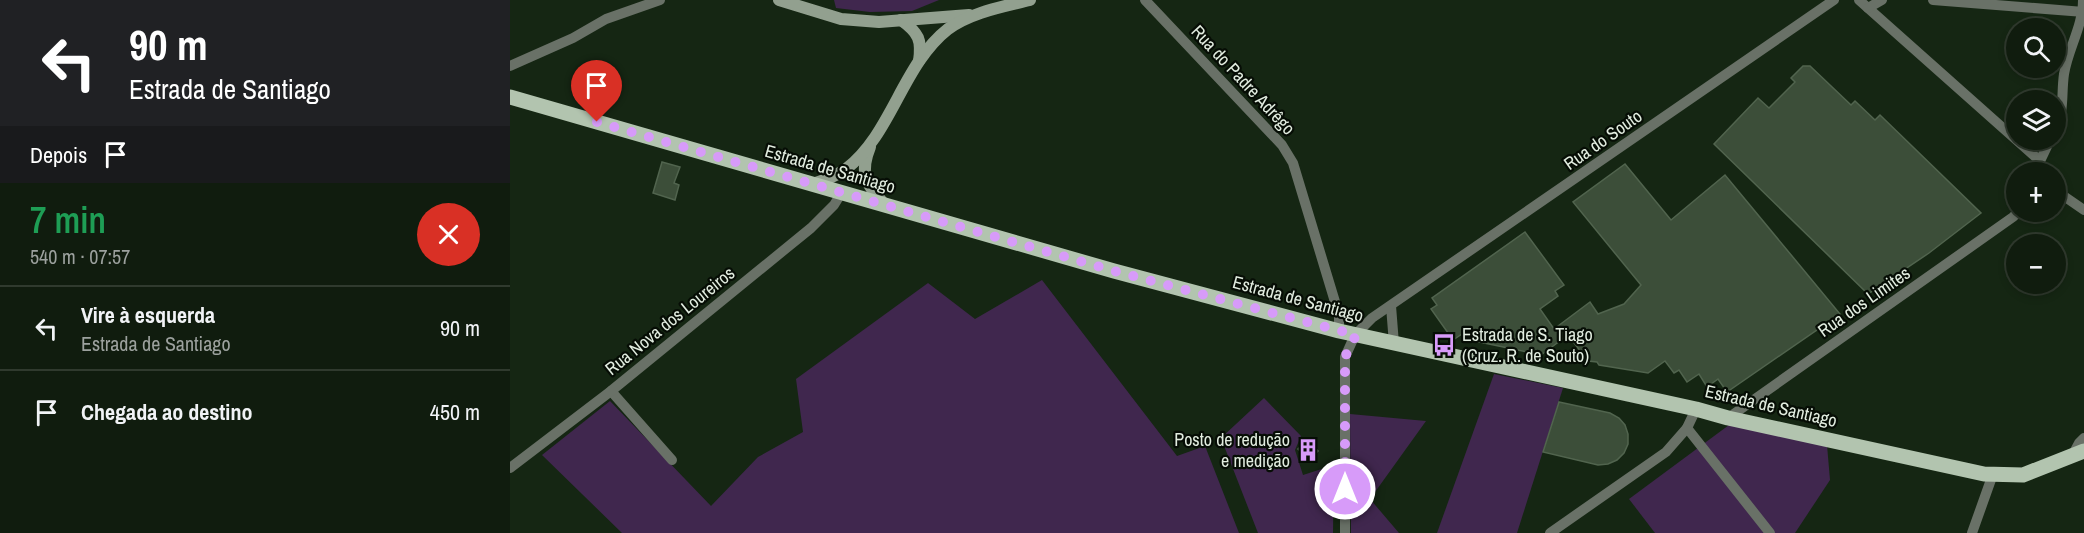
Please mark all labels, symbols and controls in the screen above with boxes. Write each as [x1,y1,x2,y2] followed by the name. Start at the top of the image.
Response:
[129,17,208,73] text: 90 m
[2006,18,2066,294] map controls
[2006,18,2066,78] button: search
[1186,19,1301,140] street label: Rua do Padre Adrêgo
[30,24,108,102] icon: left
[571,60,622,122] pin
[580,69,613,102] icon: arrive
[129,71,331,107] text: Estrada de Santiago
[2006,90,2066,150] button: layers
[1559,103,1647,176] street label: Rua do Souto
[99,138,132,171] icon: arrive
[762,138,898,199] street label: Estrada de Santiago
[30,140,87,170] text: Depois
[2006,162,2066,222] button: +
[30,196,106,244] text: 7 min
[417,203,480,266] button: close
[2006,234,2066,294] button: −
[30,243,130,270] text: 540 m · 07:57
[600,261,740,381] street label: Rua Nova dos Loureiros
[1813,261,1915,343] street label: Rua dos Limites
[1230,269,1366,328] street label: Estrada de Santiago
[81,300,215,330] text: Vire à esquerda
[30,312,63,345] icon: left
[440,313,480,343] text: 90 m
[1462,322,1593,368] place label: Estrada de S. Tiago (Cruz. R. de Souto)
[81,330,231,357] text: Estrada de Santiago
[1431,332,1457,358] bus stop icon: Estrada de S. Tiago (Cruz. R. de Souto)
[1703,378,1839,433] street label: Estrada de Santiago
[30,396,63,429] icon: arrive
[81,397,252,427] text: Chegada ao destino
[430,397,480,427] text: 450 m
[1174,427,1290,473] place label: Posto de redução e medição
[1295,437,1321,463] building icon: Posto de redução e medição
[1313,457,1377,521] position arrow

